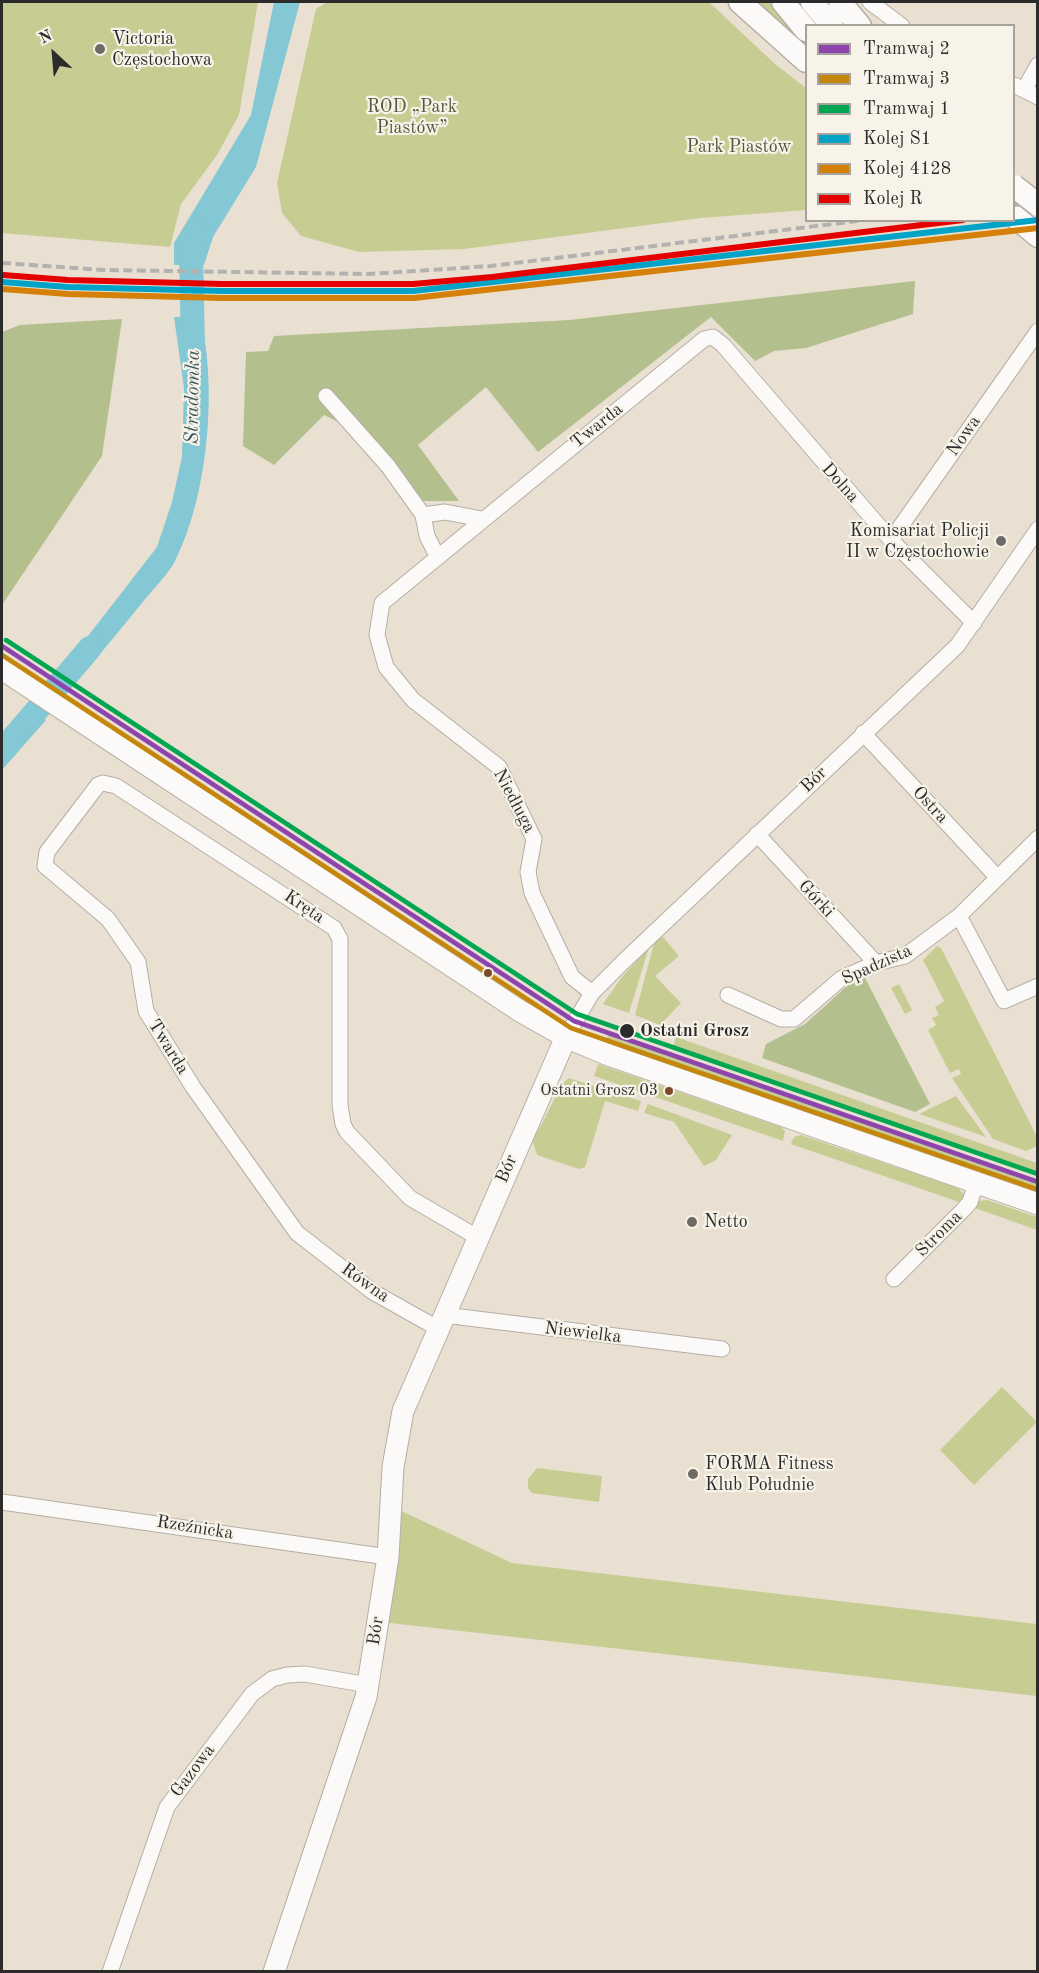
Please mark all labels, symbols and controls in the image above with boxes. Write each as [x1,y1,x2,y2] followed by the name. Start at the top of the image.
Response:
[24,24,84,84] north arrow
[805,24,1015,222] legend
[37,28,55,48] text: N
[112,28,212,70] place label: Victoria Częstochowa
[863,40,950,58] text: Tramwaj 2
[93,42,107,56] marker: Victoria Częstochowa
[863,70,950,88] text: Tramwaj 3
[367,96,457,138] park label: ROD „Park Piastów”
[863,100,950,118] text: Tramwaj 1
[863,130,931,148] text: Kolej S1
[687,136,791,158] park label: Park Piastów
[863,160,951,178] text: Kolej 4128
[863,190,922,208] text: Kolej R
[180,349,206,445] water label: Stradomka
[567,398,627,454] street label: Twarda
[942,411,986,461] street label: Nowa
[816,459,864,507] street label: Dolna
[846,520,989,562] place label: Komisariat Policji II w Częstochowie
[994,534,1008,548] marker: Komisariat Policji II w Częstochowie
[796,762,832,798] street label: Bór
[488,765,540,837] street label: Niedługa
[907,782,953,828] street label: Ostra
[793,876,839,922] street label: Górki
[280,886,328,928] street label: Kręta
[839,940,915,990] street label: Spadzista
[482,967,494,979] unlabelled marker
[143,1015,193,1079] street label: Twarda
[640,1020,749,1042] place label: Ostatni Grosz
[618,1022,636,1040] marker: Ostatni Grosz
[540,1081,658,1101] place label: Ostatni Grosz 03
[663,1085,675,1097] marker: Ostatni Grosz 03
[491,1152,523,1186] street label: Bór
[911,1206,967,1262] street label: Stroma
[704,1211,748,1233] place label: Netto
[685,1215,699,1229] marker: Netto
[337,1259,393,1307] street label: Równa
[543,1318,623,1348] street label: Niewielka
[705,1453,833,1496] place label: FORMA Fitness Klub Południe
[686,1467,700,1481] marker: FORMA Fitness Klub Południe
[155,1511,235,1545] street label: Rzeźnicka
[363,1615,389,1647] street label: Bór
[166,1740,220,1802] street label: Gazowa

